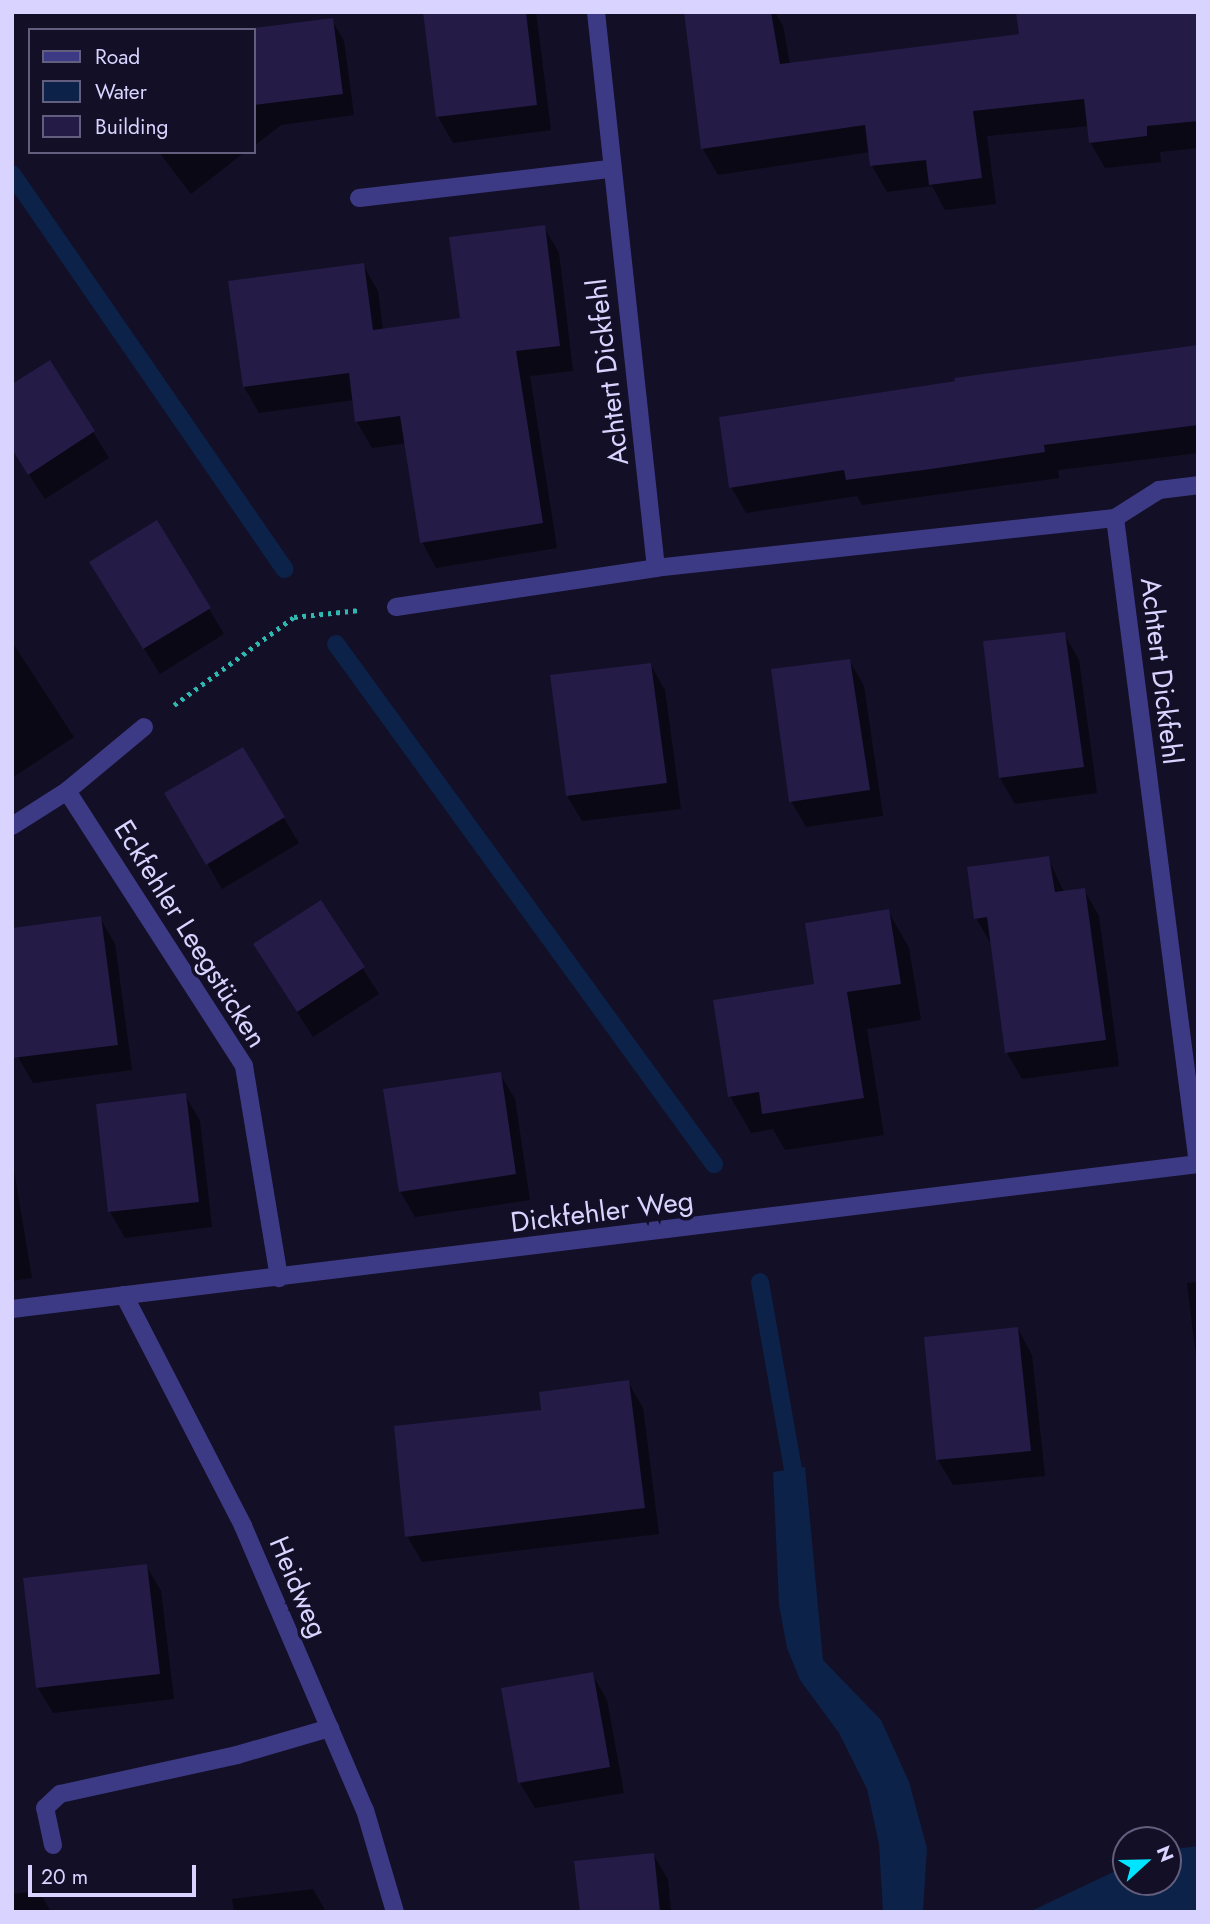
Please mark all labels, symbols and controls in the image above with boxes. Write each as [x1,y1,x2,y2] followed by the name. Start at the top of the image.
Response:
[28,28,256,154] legend
[95,42,140,72] text: Road
[95,77,147,107] text: Water
[95,112,168,142] text: Building
[580,277,636,467] street label: Achtert Dickfehl
[1133,576,1189,766] street label: Achtert Dickfehl
[106,814,274,1054] street label: Eckfehler Leegstücken
[509,1184,695,1240] street label: Dickfehler Weg
[262,1531,334,1643] street label: Heidweg
[1112,1826,1182,1896] north arrow
[1150,1842,1180,1866] text: N
[32,1850,200,1894] scale bar
[41,1862,88,1892] text: 20 m

